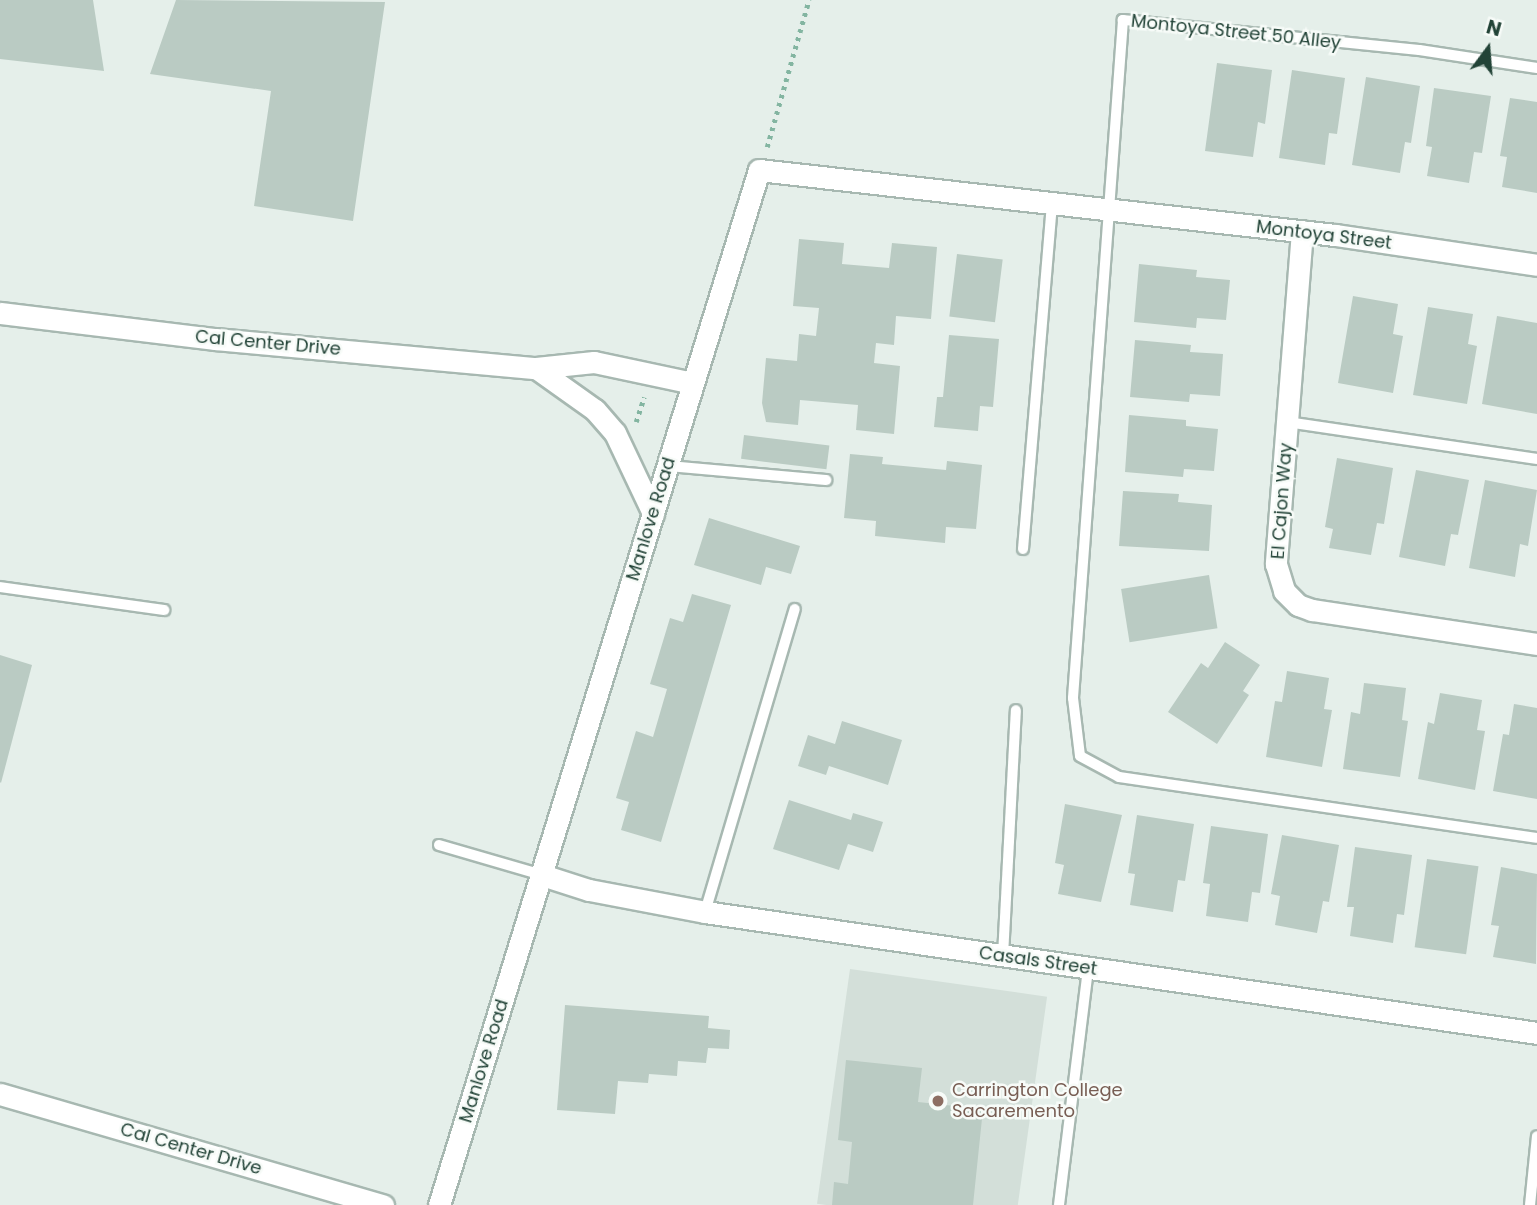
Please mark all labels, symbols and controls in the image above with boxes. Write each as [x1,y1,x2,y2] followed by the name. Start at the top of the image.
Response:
[1130,10,1342,54] street label: Montoya Street 50 Alley
[1483,13,1505,43] text: N
[1453,14,1523,84] north arrow
[1255,216,1393,254] street label: Montoya Street
[194,326,342,360] street label: Cal Center Drive
[1267,442,1297,560] street label: El Cajon Way
[622,455,680,583] street label: Manlove Road
[978,942,1098,980] street label: Casals Street
[455,997,513,1125] street label: Manlove Road
[952,1080,1123,1122] place label: Carrington College Sacaremento
[930,1093,946,1109] marker: Carrington College Sacaremento
[118,1118,264,1180] street label: Cal Center Drive

